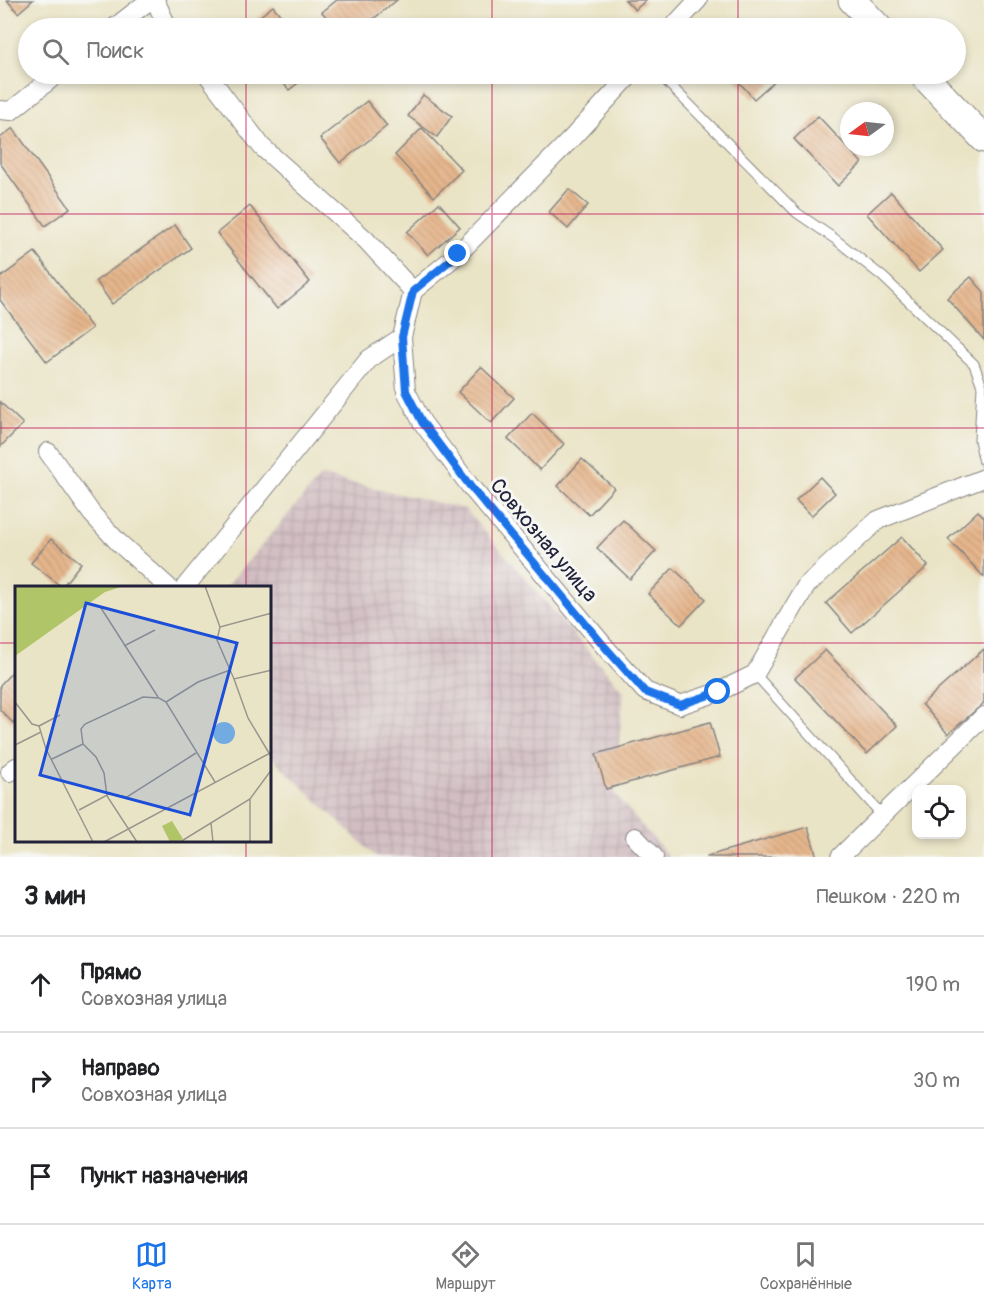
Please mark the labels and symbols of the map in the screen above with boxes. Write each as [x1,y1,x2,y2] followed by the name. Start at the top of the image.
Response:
[840,102,894,156] north arrow
[444,240,470,266] route end
[484,473,603,608] street label: Совхозная улица
[15,586,272,842] inset map
[704,678,730,704] route start

